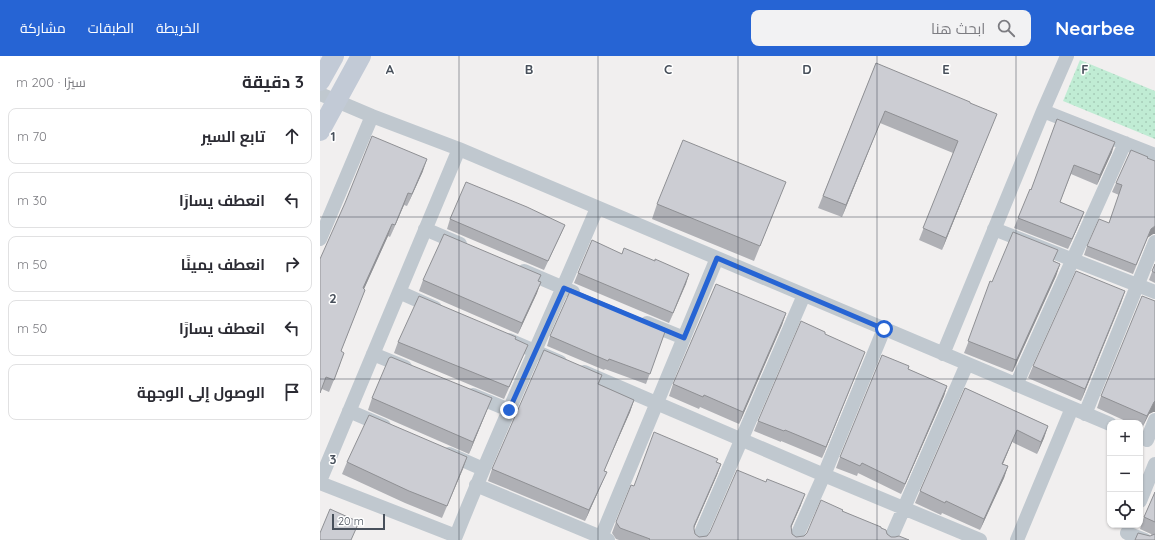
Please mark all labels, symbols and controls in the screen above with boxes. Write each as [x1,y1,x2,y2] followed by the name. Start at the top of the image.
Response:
[751,10,1031,46] search box
[1055,16,1135,40] text: Nearbee
[995,17,1017,39] icon: search
[20,19,66,37] text: مشاركة
[88,19,134,37] text: الطبقات
[156,19,200,37] text: الخريطة
[931,19,985,38] text: ابحث هنا
[386,61,395,77] text: A
[525,61,533,77] text: B
[664,61,672,77] text: C
[802,61,812,77] text: D
[942,61,950,77] text: E
[1081,61,1089,77] text: F
[242,71,304,92] text: 3 دقيقة
[16,74,86,90] text: سيرًا · 200 m
[281,125,303,147] icon: ahead
[201,127,265,146] text: تابع السير
[17,128,47,144] text: 70 m
[330,128,336,144] text: 1
[281,189,303,211] icon: left
[179,191,265,210] text: انعطف يسارًا
[17,192,47,208] text: 30 m
[281,253,303,275] icon: right
[181,255,265,274] text: انعطف يمينًا
[17,256,47,272] text: 50 m
[329,290,337,306] text: 2
[281,317,303,339] icon: left
[179,319,265,338] text: انعطف يسارًا
[17,320,47,336] text: 50 m
[875,320,893,338] route start
[281,381,303,403] icon: arrive
[137,383,265,402] text: الوصول إلى الوجهة
[500,401,518,419] route end
[1107,420,1143,528] map controls
[1107,420,1143,456] button: +
[330,451,337,467] text: 3
[1107,456,1143,492] button: −
[1107,492,1143,528] button: locate
[332,512,385,531] scale bar
[338,514,364,528] text: 20 m

